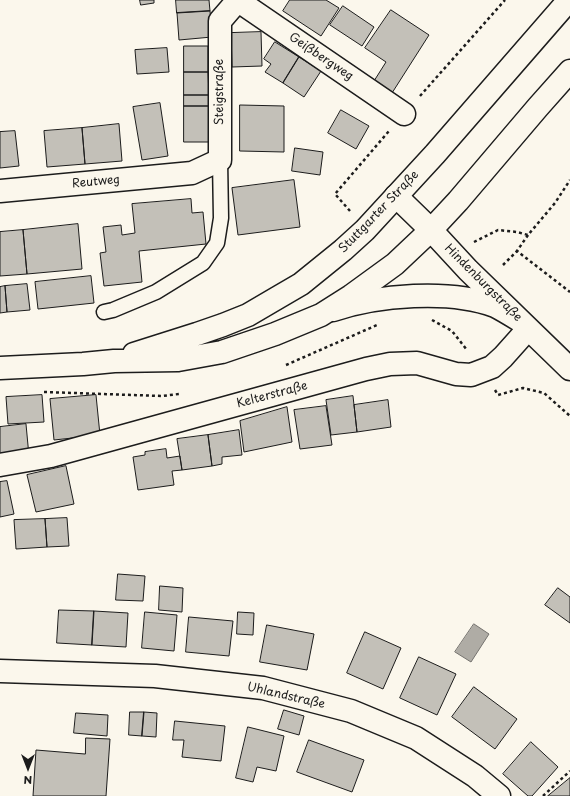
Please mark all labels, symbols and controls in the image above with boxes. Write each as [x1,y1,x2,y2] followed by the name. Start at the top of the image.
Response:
[286,30,356,84] street label: Geißbergweg
[213,59,227,125] street label: Steigstraße
[336,168,422,256] street label: Stuttgarter Straße
[71,173,121,191] street label: Reutweg
[441,241,525,325] street label: Hindenburgstraße
[235,379,309,411] street label: Kelterstraße
[246,680,326,712] street label: Uhlandstraße
[8,748,48,788] north arrow
[24,772,32,789] text: N

